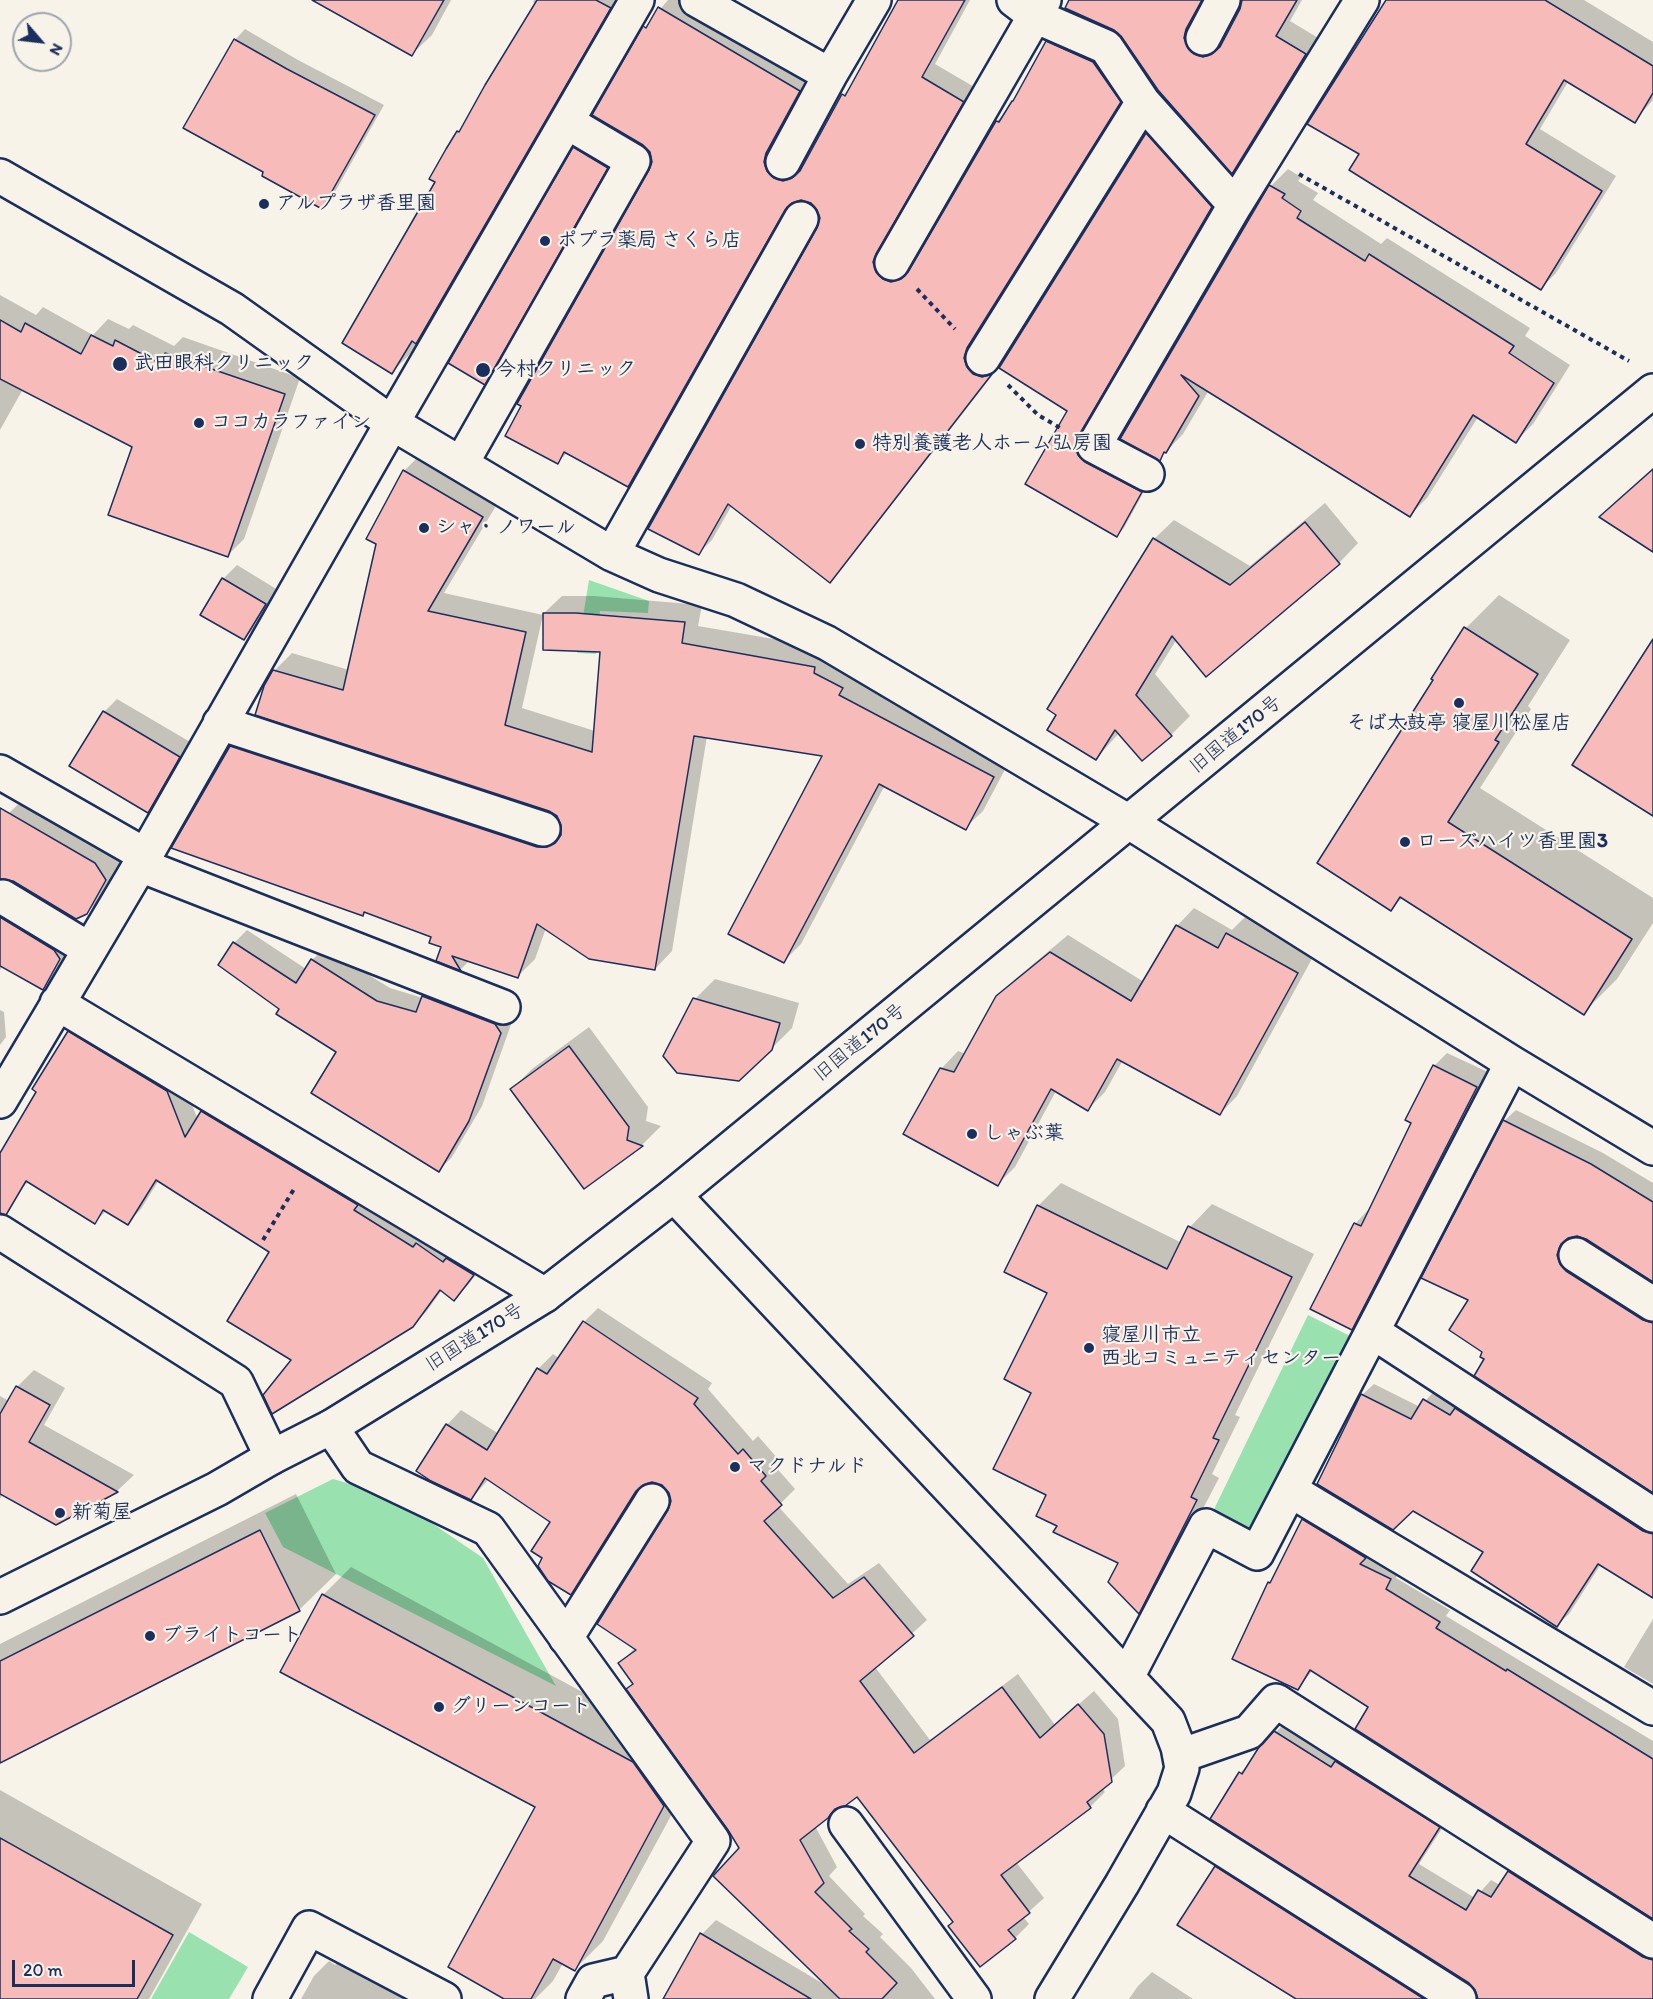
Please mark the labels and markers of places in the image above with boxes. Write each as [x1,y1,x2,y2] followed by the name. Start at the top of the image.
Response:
[276,192,436,216] place label: アルプラザ香里園
[257,197,271,211] marker: アルプラザ香里園
[557,229,741,253] place label: ポプラ薬局 さくら店
[538,234,552,248] marker: ポプラ薬局 さくら店
[134,352,314,376] place label: 武田眼科クリニック
[111,355,129,373] marker: 武田眼科クリニック
[496,358,636,382] place label: 今村クリニック
[474,361,492,379] marker: 今村クリニック
[211,411,371,435] place label: ココカラファイン
[192,416,206,430] marker: ココカラファイン
[872,432,1112,456] place label: 特別養護老人ホーム弘房園
[853,437,867,451] marker: 特別養護老人ホーム弘房園
[436,516,576,540] place label: シャ・ノワール
[417,521,431,535] marker: シャ・ノワール
[1452,696,1466,710] marker: そば太鼓亭 寝屋川松屋店
[1347,712,1571,736] place label: そば太鼓亭 寝屋川松屋店
[1417,830,1608,854] place label: ローズハイツ香里園3
[1398,835,1412,849] marker: ローズハイツ香里園3
[984,1122,1064,1146] place label: しゃぶ葉
[965,1127,979,1141] marker: しゃぶ葉
[1101,1324,1341,1371] place label: 寝屋川市立 西北コミュニティセンター
[1082,1341,1096,1355] marker: 寝屋川市立 西北コミュニティセンター
[747,1455,867,1479] place label: マクドナルド
[728,1460,742,1474] marker: マクドナルド
[72,1501,132,1525] place label: 新菊屋
[53,1506,67,1520] marker: 新菊屋
[162,1624,302,1648] place label: ブライトコート
[143,1629,157,1643] marker: ブライトコート
[451,1695,591,1719] place label: グリーンコート
[432,1700,446,1714] marker: グリーンコート

